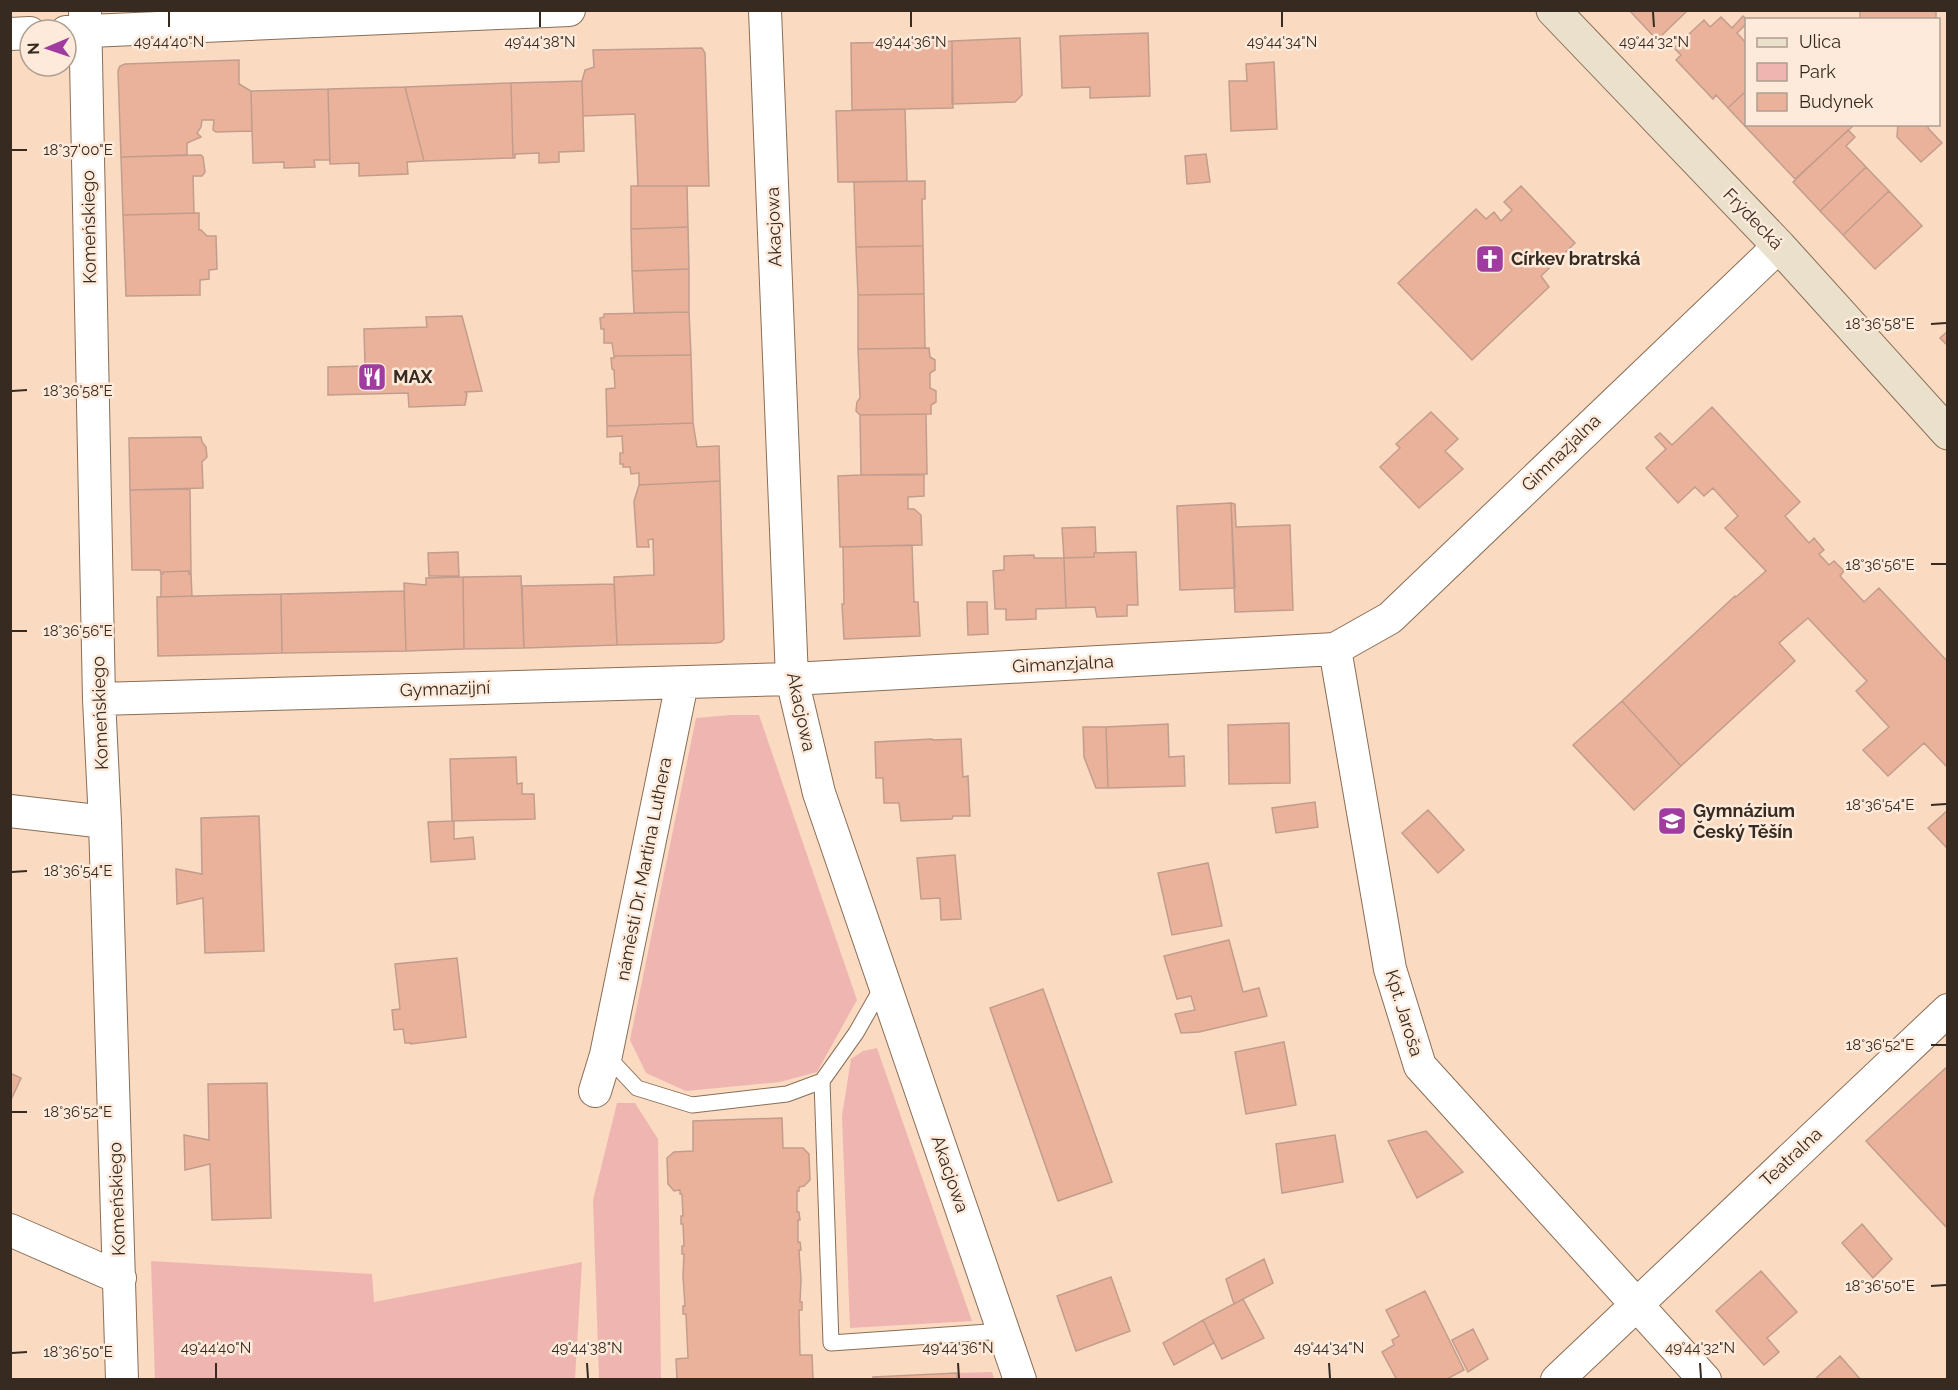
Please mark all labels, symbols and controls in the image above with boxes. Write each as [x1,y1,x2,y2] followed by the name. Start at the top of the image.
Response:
[18,18,78,78] north arrow
[1745,18,1940,126] legend
[1799,31,1841,52] text: Ulica
[134,33,204,51] text: 49°44'40"N
[504,33,576,51] text: 49°44'38"N
[875,33,947,51] text: 49°44'36"N
[1247,33,1317,51] text: 49°44'34"N
[1619,33,1689,51] text: 49°44'32"N
[24,42,43,55] text: N
[1799,61,1836,82] text: Park
[1799,91,1874,112] text: Budynek
[43,141,113,159] text: 18°37'00"E
[77,170,100,284] street label: Komeńskiego
[1719,184,1788,254] street label: Frýdecká
[762,187,785,267] street label: Akacjowa
[1474,243,1506,275] church icon: Církev bratrská
[1511,248,1640,269] place label: Církev bratrská
[1845,315,1915,333] text: 18°36'58"E
[356,361,388,393] restaurant icon: MAX
[393,366,433,387] place label: MAX
[43,382,113,400] text: 18°36'58"E
[1517,410,1604,495] street label: Gimnazjalna
[1845,556,1915,574] text: 18°36'56"E
[43,622,113,640] text: 18°36'56"E
[1012,650,1114,677] street label: Gimanzjalna
[87,655,112,770] street label: Komeńskiego
[783,671,820,753] street label: Akacjowa
[399,676,491,701] street label: Gymnazijní
[612,755,675,982] street label: náměstí Dr. Martina Luthera
[1846,796,1914,814] text: 18°36'54"E
[1693,800,1795,842] place label: Gymnázium Český Těšín
[1656,805,1688,837] school or university icon: Gymnázium Český Těšín
[44,862,112,880] text: 18°36'54"E
[1381,967,1428,1059] street label: Kpt. Jaroša
[1846,1036,1914,1054] text: 18°36'52"E
[44,1103,112,1121] text: 18°36'52"E
[1755,1123,1826,1190] street label: Teatralna
[928,1133,973,1215] street label: Akacjowa
[104,1141,129,1256] street label: Komeńskiego
[1845,1277,1915,1295] text: 18°36'50"E
[181,1339,251,1357] text: 49°44'40"N
[551,1339,623,1357] text: 49°44'38"N
[922,1339,994,1357] text: 49°44'36"N
[1294,1339,1364,1357] text: 49°44'34"N
[1665,1339,1735,1357] text: 49°44'32"N
[43,1343,113,1361] text: 18°36'50"E

